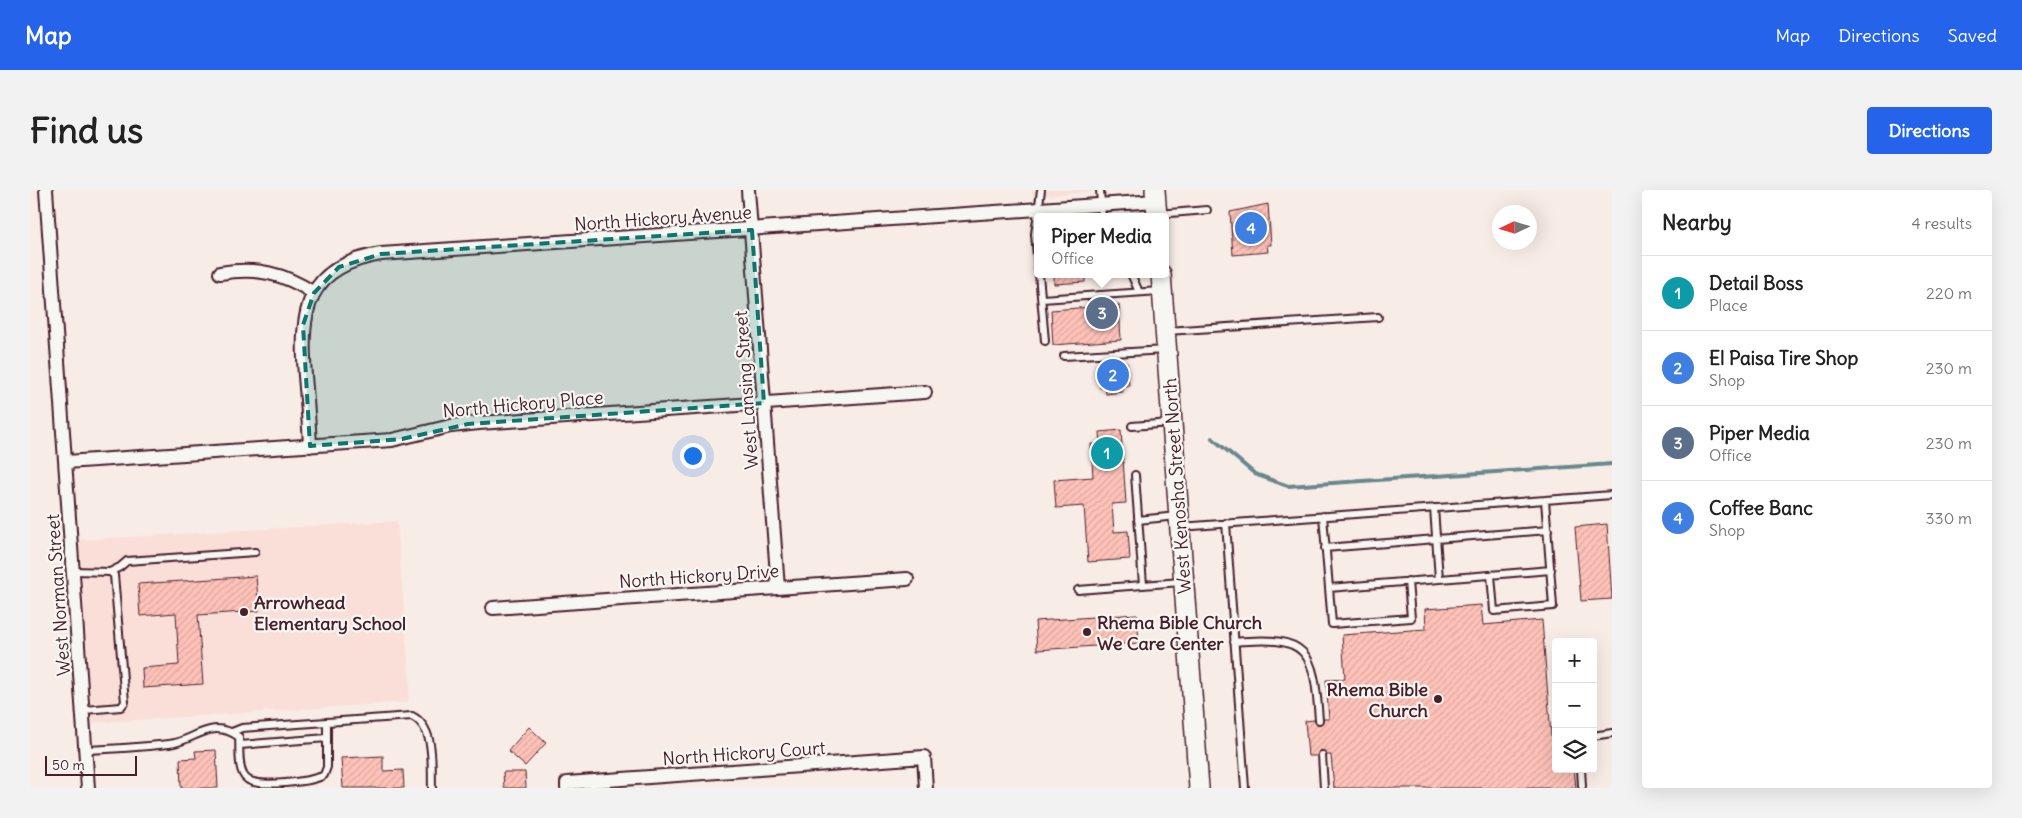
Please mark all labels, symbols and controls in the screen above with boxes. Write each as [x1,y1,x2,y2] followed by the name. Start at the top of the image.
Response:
[25,20,72,50] text: Map
[1775,24,1810,47] text: Map
[1838,24,1920,47] text: Directions
[1948,24,1997,47] text: Saved
[1867,107,1992,154] button: Directions
[30,108,143,152] text: Find us
[573,200,753,236] street label: North Hickory Avenue
[1492,205,1537,250] north arrow
[1235,209,1267,247] pin: 4
[1662,209,1732,236] text: Nearby
[1034,213,1169,278] popup
[1911,213,1972,233] text: 4 results
[1051,224,1152,248] text: Piper Media
[1051,248,1094,268] text: Office
[1709,271,1803,295] text: Detail Boss
[1675,283,1681,303] text: 1
[1926,283,1972,303] text: 220 m
[1086,294,1118,332] pin: 3
[1709,295,1748,315] text: Place
[729,310,763,470] street label: West Lansing Street
[1709,346,1858,370] text: El Paisa Tire Shop
[1097,356,1129,394] pin: 2
[1674,358,1682,378] text: 2
[1926,358,1972,378] text: 230 m
[1709,370,1745,390] text: Shop
[1158,377,1196,595] street label: West Kenosha Street North
[442,386,604,422] street label: North Hickory Place
[1709,421,1810,445] text: Piper Media
[1673,433,1683,453] text: 3
[1926,433,1972,453] text: 230 m
[1091,434,1123,472] pin: 1
[680,443,706,469] your location
[1709,445,1752,465] text: Office
[1709,496,1813,520] text: Coffee Banc
[1673,508,1683,528] text: 4
[1925,508,1972,528] text: 330 m
[41,513,75,677] street label: West Norman Street
[1709,520,1745,540] text: Shop
[618,559,780,593] street label: North Hickory Drive
[254,591,406,635] place label: Arrowhead Elementary School
[238,606,250,618] marker: Arrowhead Elementary School
[1097,611,1263,655] place label: Rhema Bible Church We Care Center
[1081,626,1093,638] marker: Rhema Bible Church We Care Center
[1552,638,1597,773] map controls
[1552,638,1597,683] button: +
[1327,678,1429,722] place label: Rhema Bible Church
[1552,683,1597,728] button: −
[1432,693,1444,705] marker: Rhema Bible Church
[1552,728,1597,773] button: layers
[662,736,826,770] street label: North Hickory Court
[45,753,138,776] scale bar
[52,756,85,774] text: 50 m

